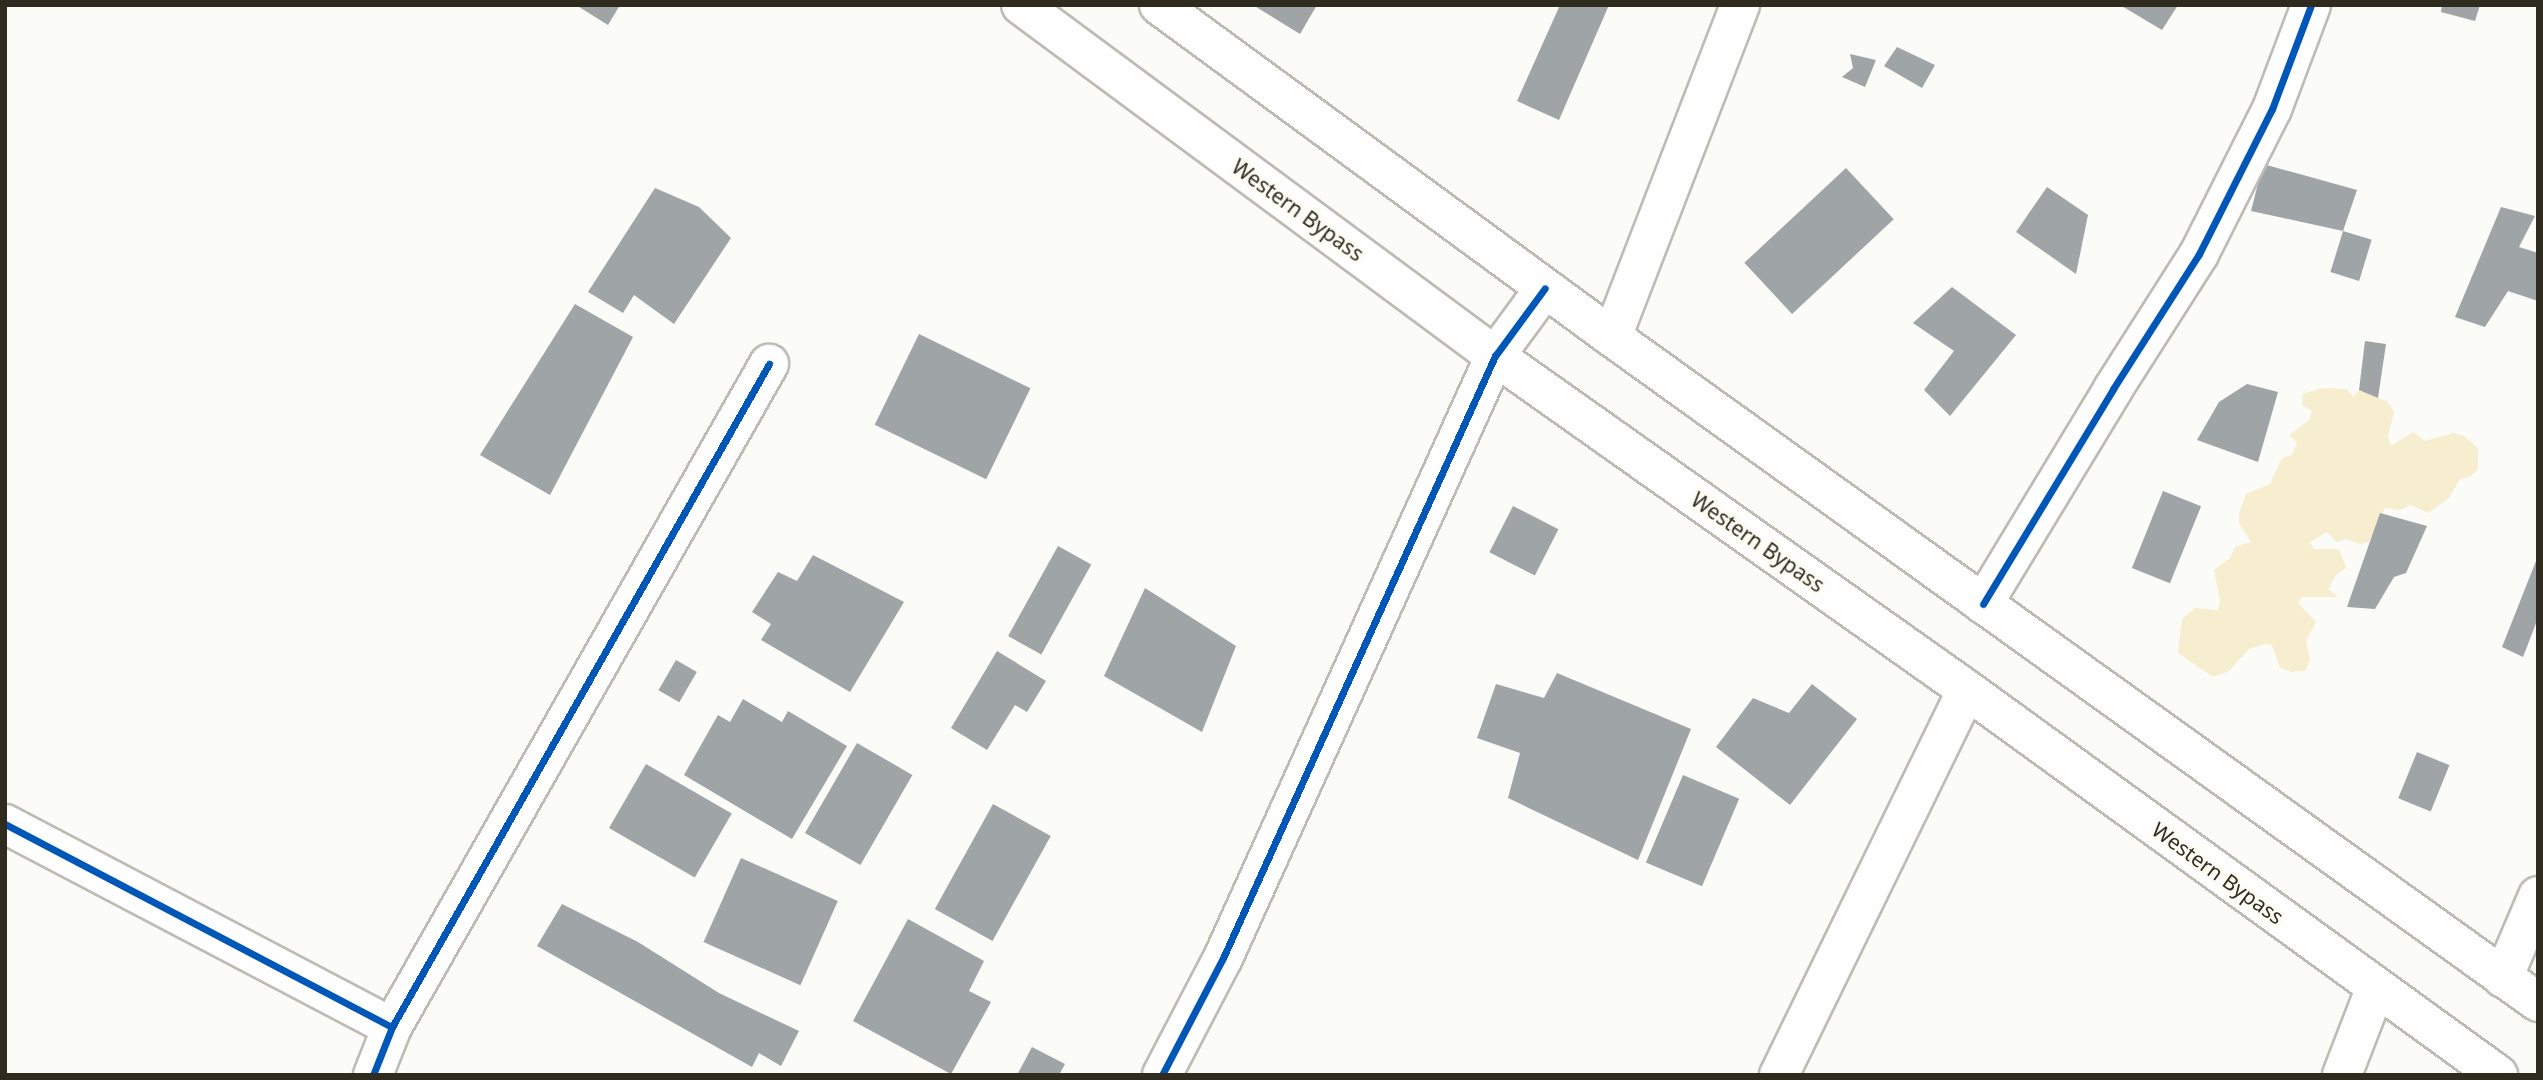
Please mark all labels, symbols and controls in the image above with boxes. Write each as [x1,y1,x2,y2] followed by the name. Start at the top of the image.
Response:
[1227,154,1369,266] street label: Western Bypass
[1687,487,1829,597] street label: Western Bypass
[2147,817,2289,929] street label: Western Bypass

